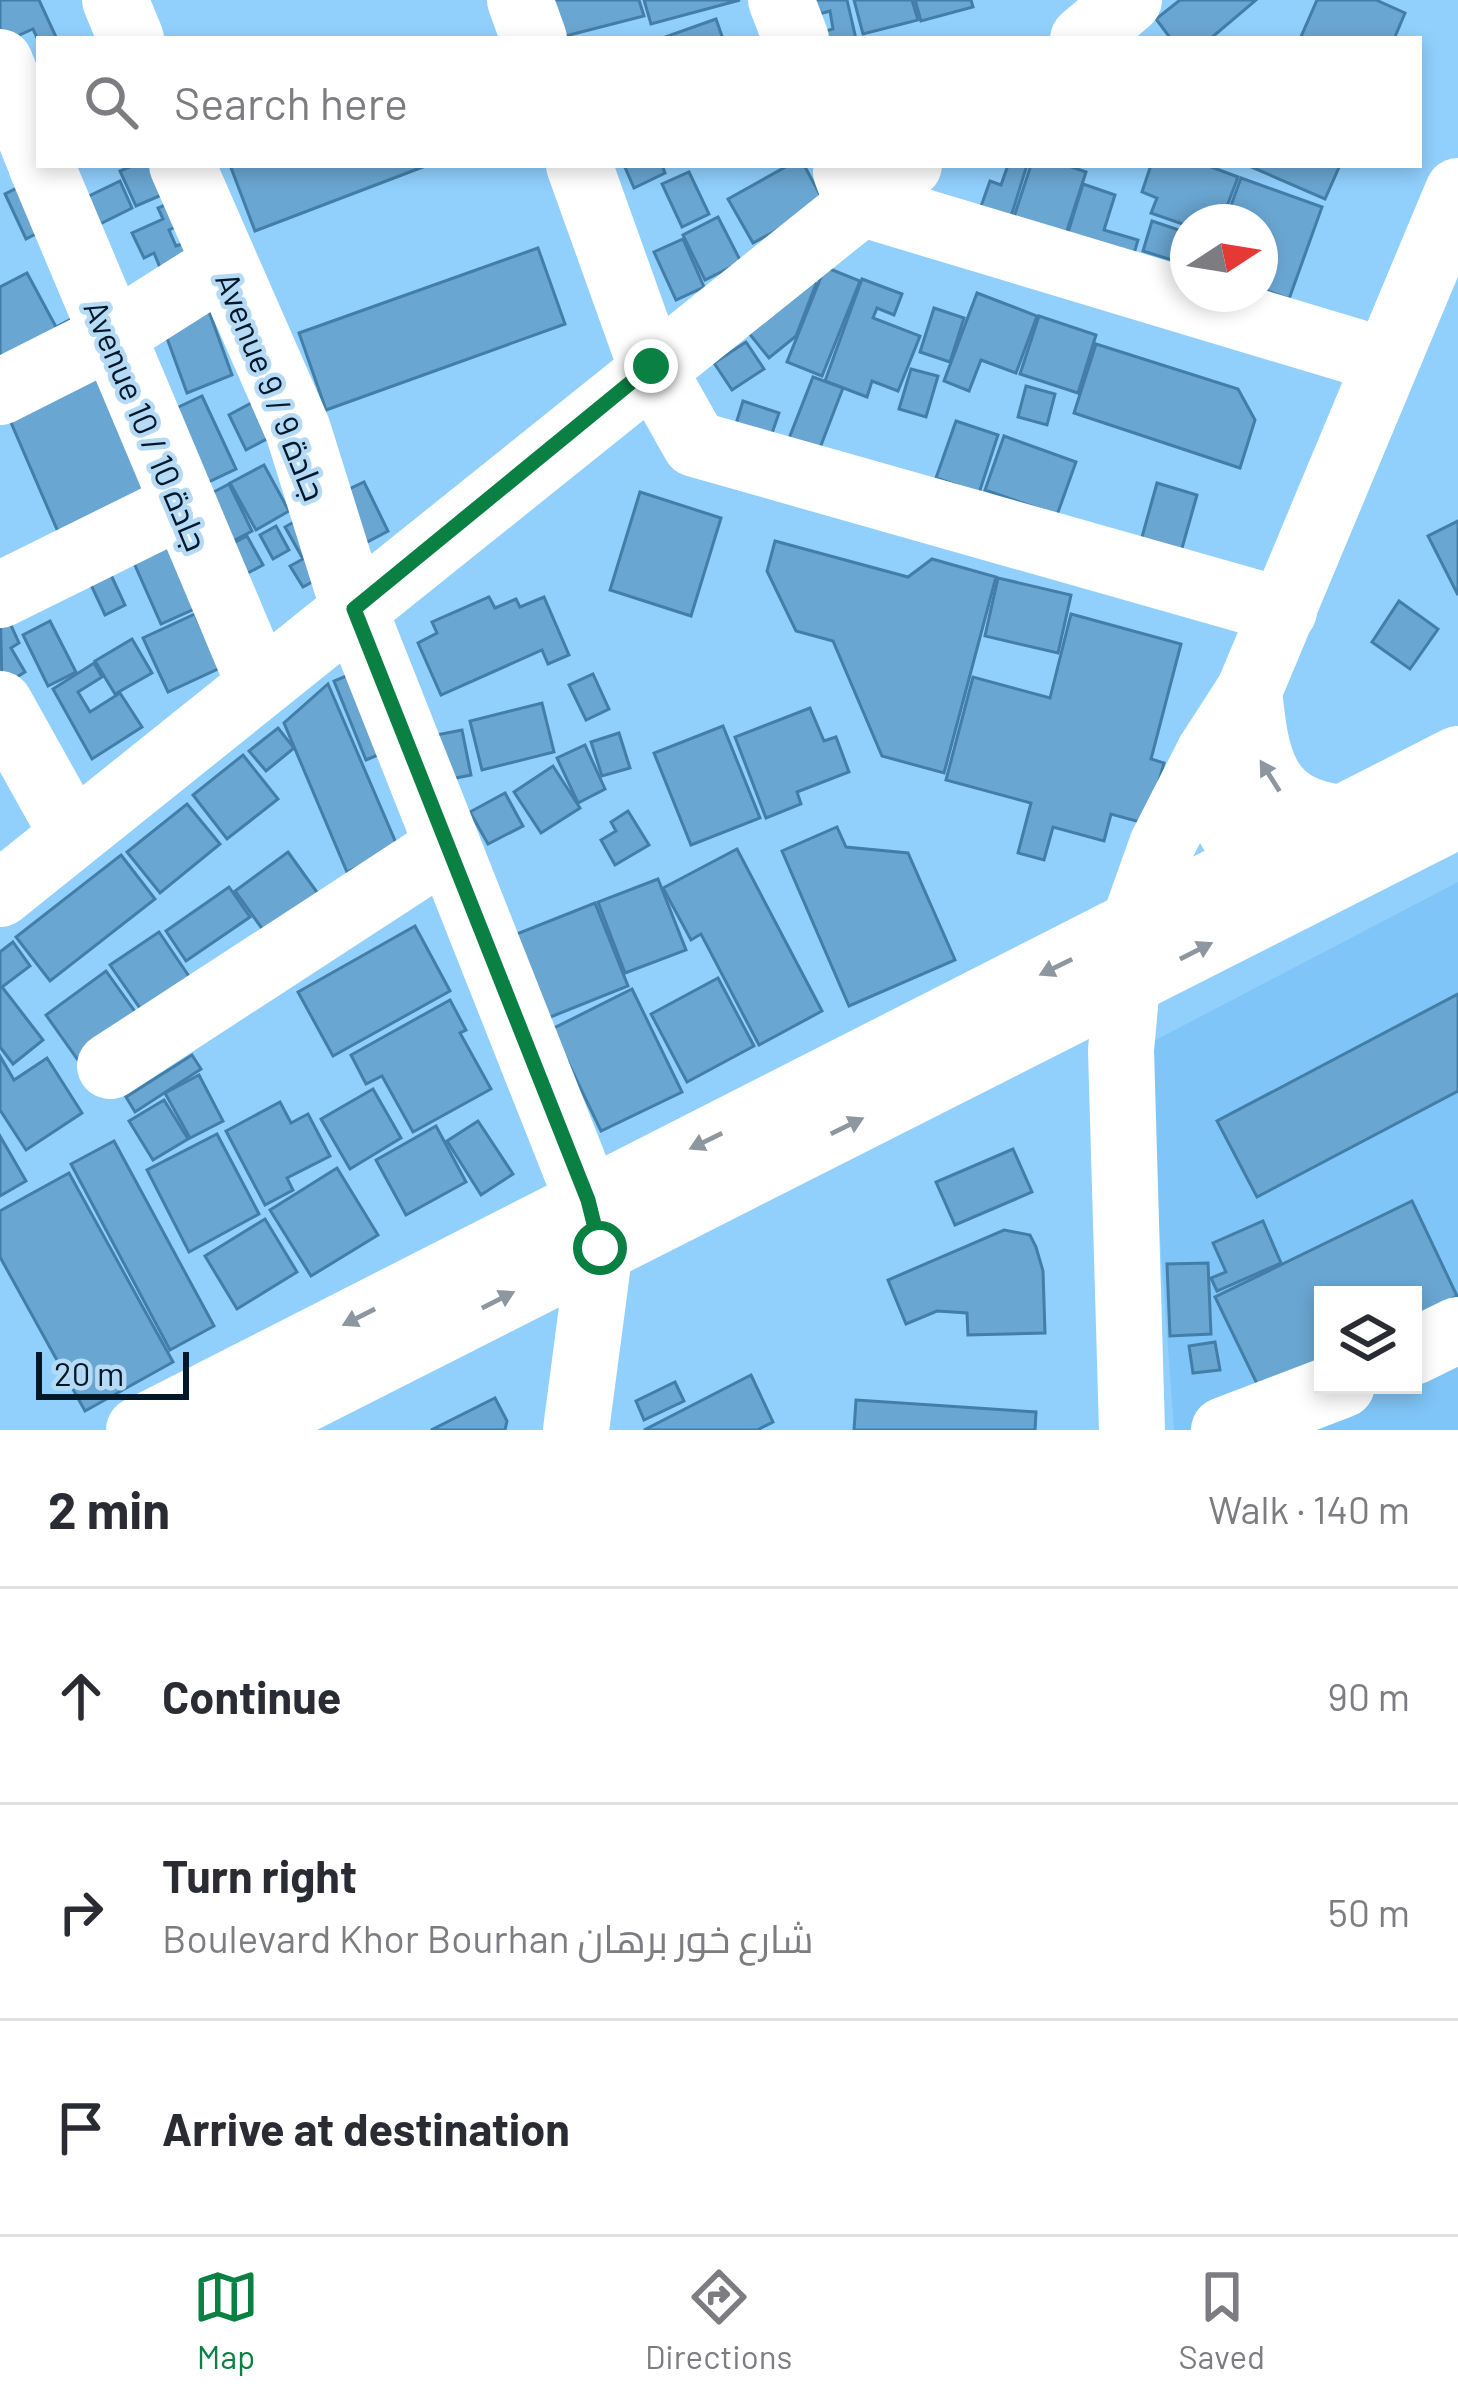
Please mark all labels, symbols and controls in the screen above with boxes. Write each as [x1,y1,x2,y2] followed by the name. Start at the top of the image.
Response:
[36,36,1422,168] search box
[78,69,144,135] icon: search
[174,75,408,129] text: Search here
[1170,204,1278,312] north arrow
[208,266,336,506] street label: Avenue 9 / جادة 9
[76,294,218,556] street label: Avenue 10 / جادة 10
[624,339,678,393] route end
[1260,760,1282,793] one-way arrow
[1178,941,1213,962] one-way arrow
[1038,957,1073,977] one-way arrow
[830,1116,864,1136] one-way arrow
[689,1130,724,1150] one-way arrow
[573,1221,627,1275] route start
[1314,1286,1422,1394] map controls
[1314,1286,1422,1394] button: layers
[481,1290,515,1311] one-way arrow
[341,1307,376,1327] one-way arrow
[36,1346,189,1399] scale bar
[54,1353,124,1393] text: 20 m
[48,1478,170,1539] text: 2 min
[1208,1485,1410,1532] text: Walk · 140 m
[48,1663,114,1729] icon: ahead
[162,1669,341,1723] text: Continue
[1328,1672,1410,1719] text: 90 m
[162,1848,357,1902] text: Turn right
[48,1879,114,1945] icon: right
[1328,1888,1410,1935] text: 50 m
[162,1914,814,1961] text: Boulevard Khor Bourhan شارع خور برهان
[48,2095,114,2161] icon: arrive
[162,2101,570,2155] text: Arrive at destination
[193,2264,259,2376] tab: Map
[645,2264,792,2376] tab: Directions
[1178,2264,1265,2376] tab: Saved

